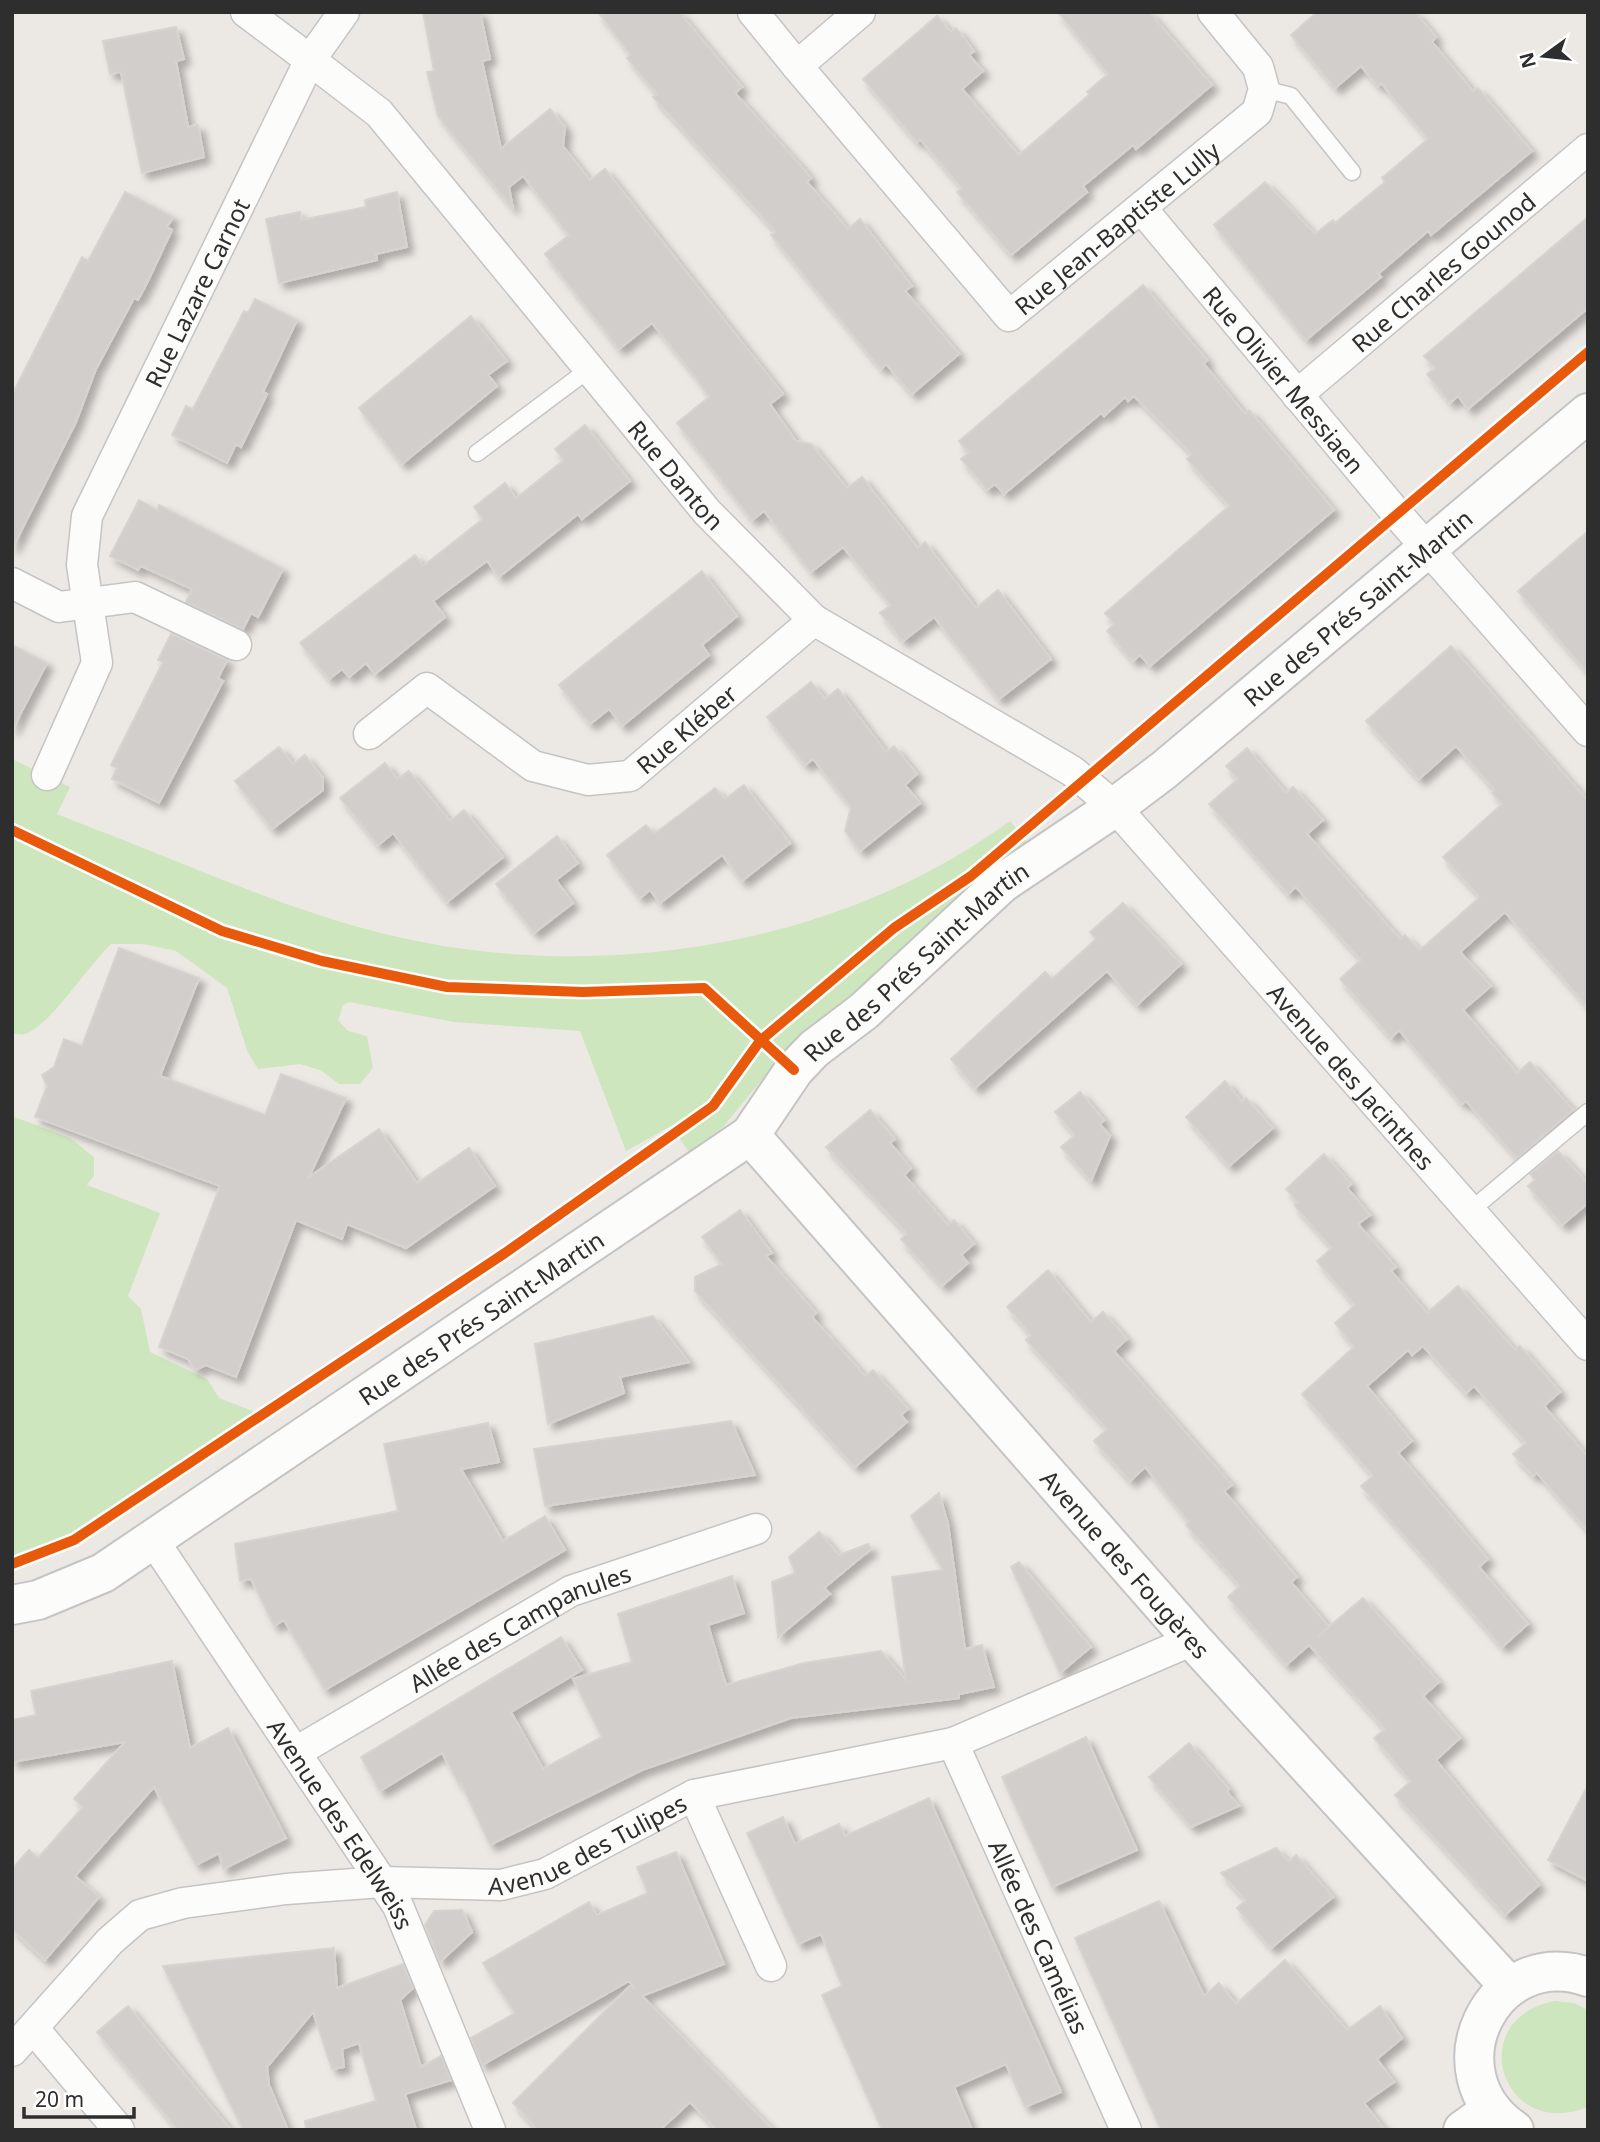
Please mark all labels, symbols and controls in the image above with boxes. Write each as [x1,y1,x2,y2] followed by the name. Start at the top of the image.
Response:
[1509,21,1579,91] north arrow
[1513,50,1542,71] text: N
[1007,133,1227,322] street label: Rue Jean-Baptiste Lully
[1344,184,1542,359] street label: Rue Charles Gounod
[136,192,257,392] street label: Rue Lazare Carnot
[1196,278,1373,480] street label: Rue Olivier Messiaen
[621,413,732,537] street label: Rue Danton
[1236,501,1479,713] street label: Rue des Prés Saint-Martin
[629,676,743,781] street label: Rue Kléber
[795,854,1035,1068] street label: Rue des Prés Saint-Martin
[1261,976,1443,1177] street label: Avenue des Jacinthes
[351,1222,610,1412] street label: Rue des Prés Saint-Martin
[1034,1462,1218,1665] street label: Avenue des Fougères
[403,1556,635,1699] street label: Allée des Campanules
[261,1712,422,1934] street label: Avenue des Edelweiss
[488,1786,692,1902] street label: Avenue des Tulipes
[982,1834,1097,2039] street label: Allée des Camélias
[24,2076,135,2120] scale bar
[35,2085,84,2113] text: 20 m

